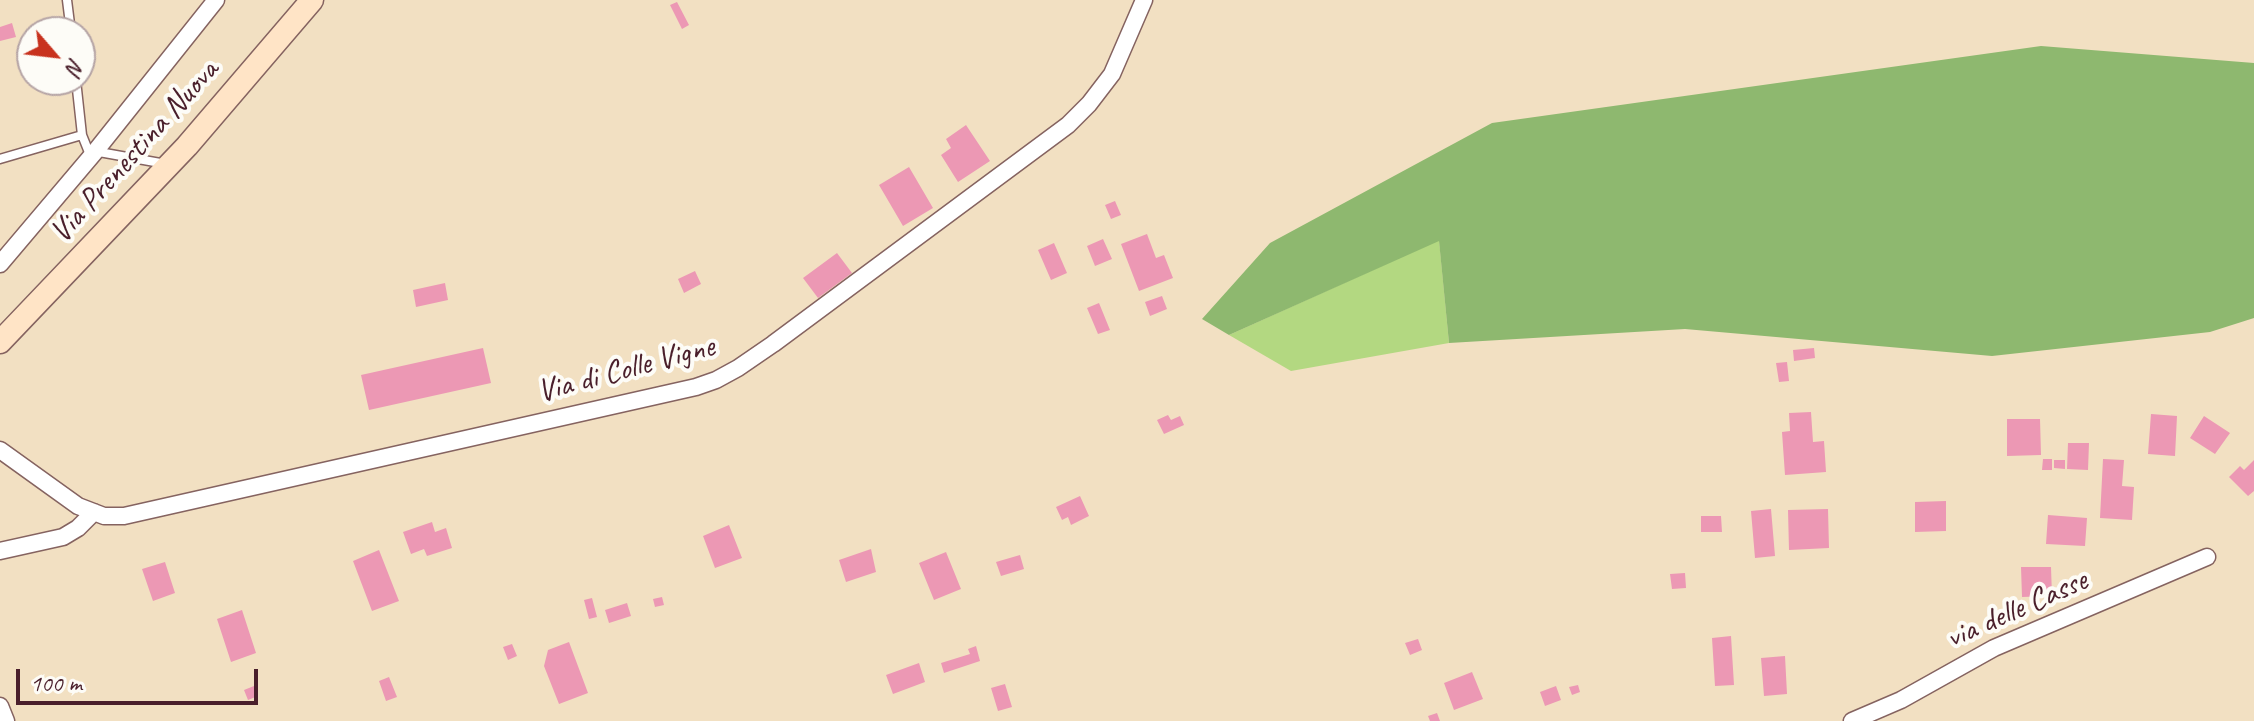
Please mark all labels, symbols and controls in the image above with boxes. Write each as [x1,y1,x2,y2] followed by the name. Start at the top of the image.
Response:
[16,16,96,96] north arrow
[43,52,227,252] street label: Via Prenestina Nuova
[533,328,719,412] street label: Via di Colle Vigne
[1940,562,2094,658] street label: via delle Casse
[20,653,262,703] scale bar
[30,668,82,698] text: 100 m

